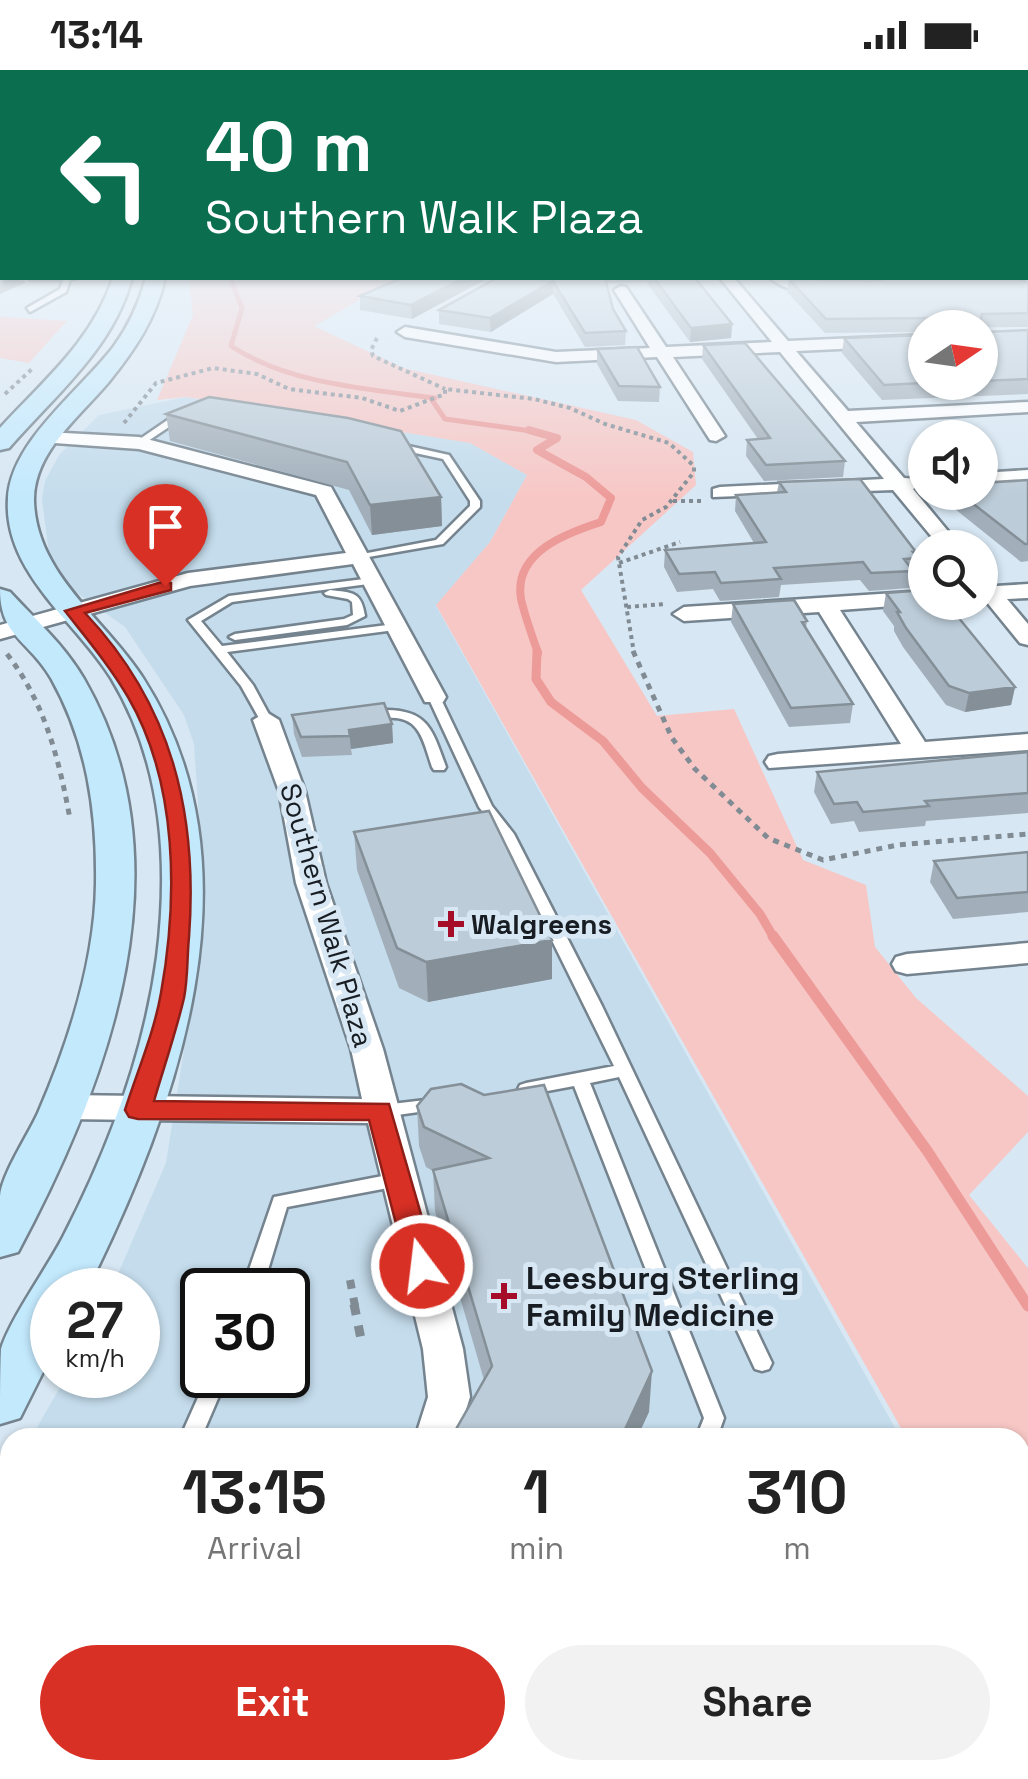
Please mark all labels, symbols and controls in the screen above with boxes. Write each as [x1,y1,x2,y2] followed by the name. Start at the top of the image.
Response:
[50,11,143,59] text: 13:14
[205,102,372,191] text: 40 m
[40,110,170,240] icon: left
[205,189,643,246] text: Southern Walk Plaza
[908,310,998,400] north arrow
[908,310,998,620] map controls
[908,420,998,510] button: sound
[123,484,208,587] pin
[138,499,193,554] icon: arrive
[908,530,998,620] button: search
[272,779,382,1051] street label: Southern Walk Plaza
[471,906,612,942] place label: Walgreens
[440,913,462,935] marker: Walgreens
[370,1214,474,1318] position arrow
[526,1258,800,1335] place label: Leesburg Sterling Family Medicine
[180,1268,310,1398] speed limit sign: 30
[491,1283,517,1309] marker: Leesburg Sterling Family Medicine
[67,1289,123,1353] text: 27
[65,1342,125,1374] text: km/h
[182,1454,327,1531] text: 13:15
[523,1454,550,1531] text: 1
[746,1454,848,1531] text: 310
[207,1528,302,1568] text: Arrival
[509,1528,564,1568] text: min
[783,1528,811,1568] text: m
[40,1645,505,1760] button: Exit
[525,1645,990,1760] button: Share

